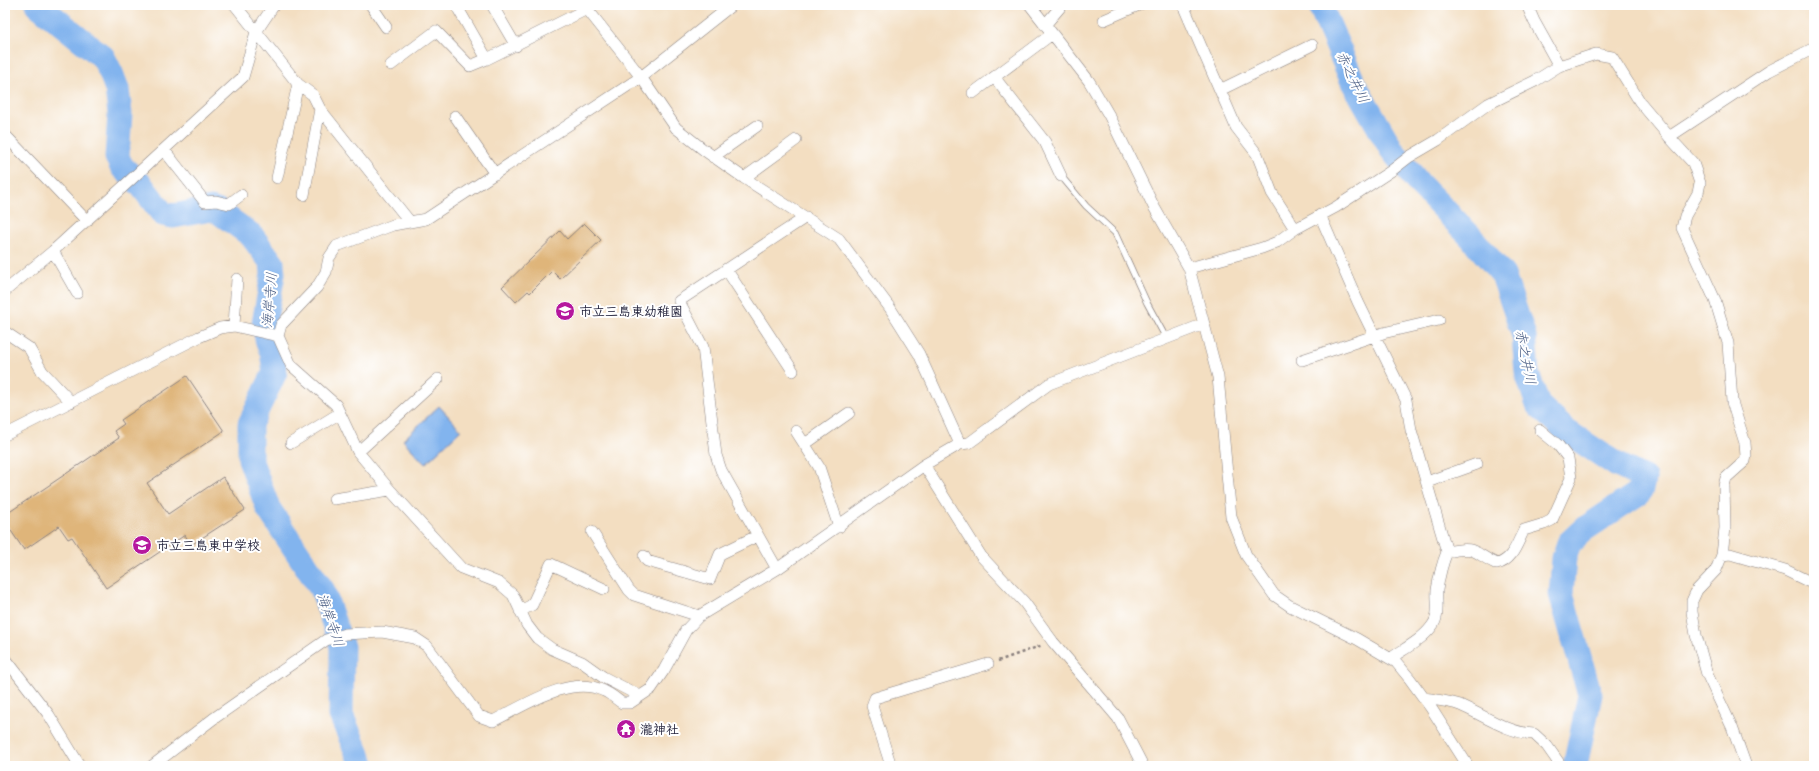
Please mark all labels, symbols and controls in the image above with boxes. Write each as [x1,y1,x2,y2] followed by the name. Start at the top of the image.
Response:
[1330,48,1372,107] water label: 赤之井川
[259,271,283,329] water label: 海岸寺川
[554,300,576,322] school or university icon: 市立三島東幼稚園
[579,304,683,323] place label: 市立三島東幼稚園
[1509,328,1539,387] water label: 赤之井川
[131,534,153,556] school or university icon: 市立三島東中学校
[156,538,260,557] place label: 市立三島東中学校
[311,591,348,650] water label: 海岸寺川
[615,718,637,740] temple icon: 瀧神社
[640,722,679,741] place label: 瀧神社

